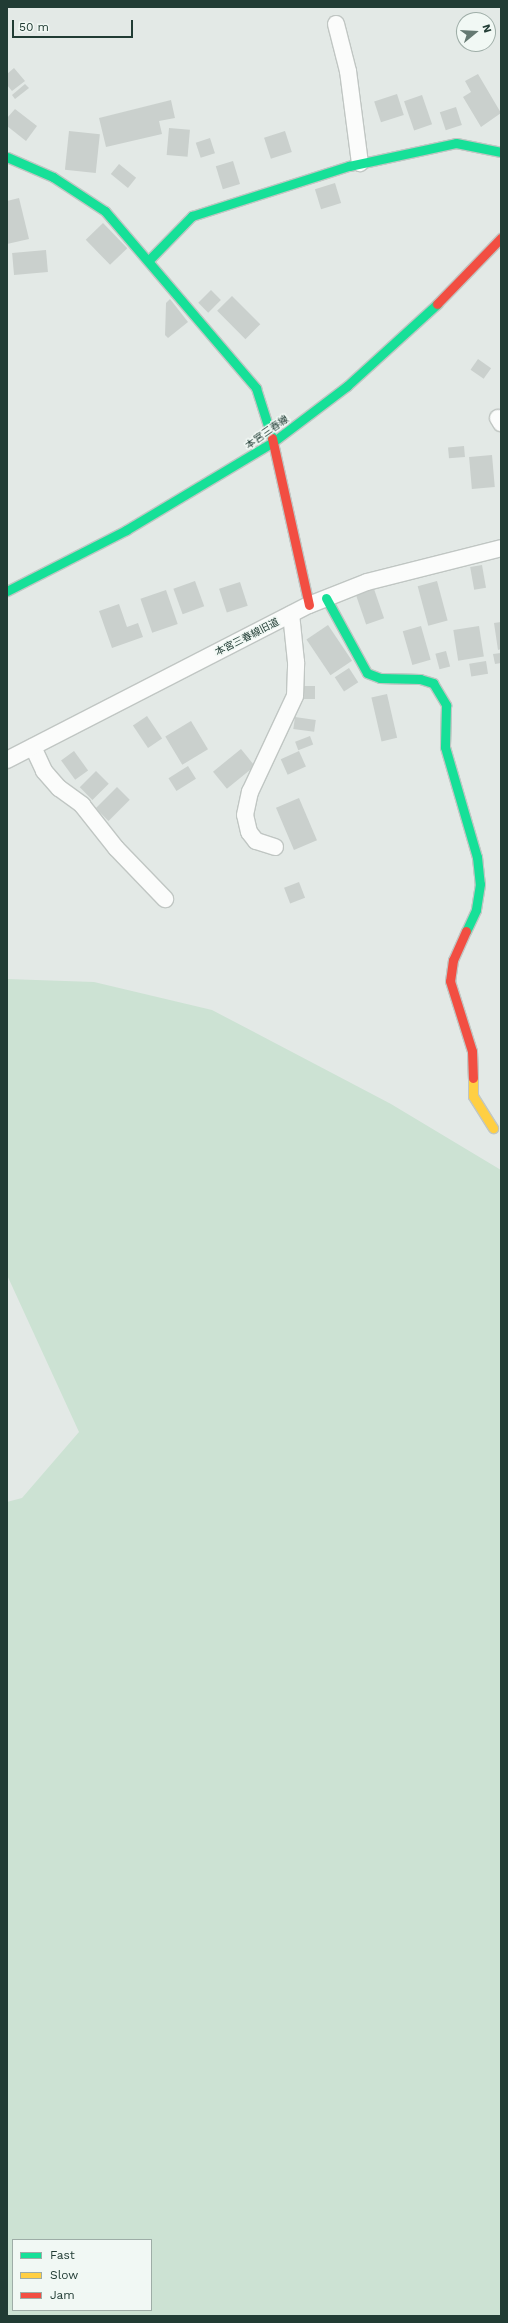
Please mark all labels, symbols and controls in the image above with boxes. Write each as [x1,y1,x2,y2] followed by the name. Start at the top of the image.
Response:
[14,12,135,38] scale bar
[456,12,496,52] north arrow
[19,20,49,34] text: 50 m
[479,23,494,34] text: N
[243,413,291,451] street label: 本宮三春線
[213,616,281,658] street label: 本宮三春線旧道
[12,2239,152,2311] legend
[50,2248,75,2262] text: Fast
[50,2268,78,2282] text: Slow
[50,2288,75,2302] text: Jam

